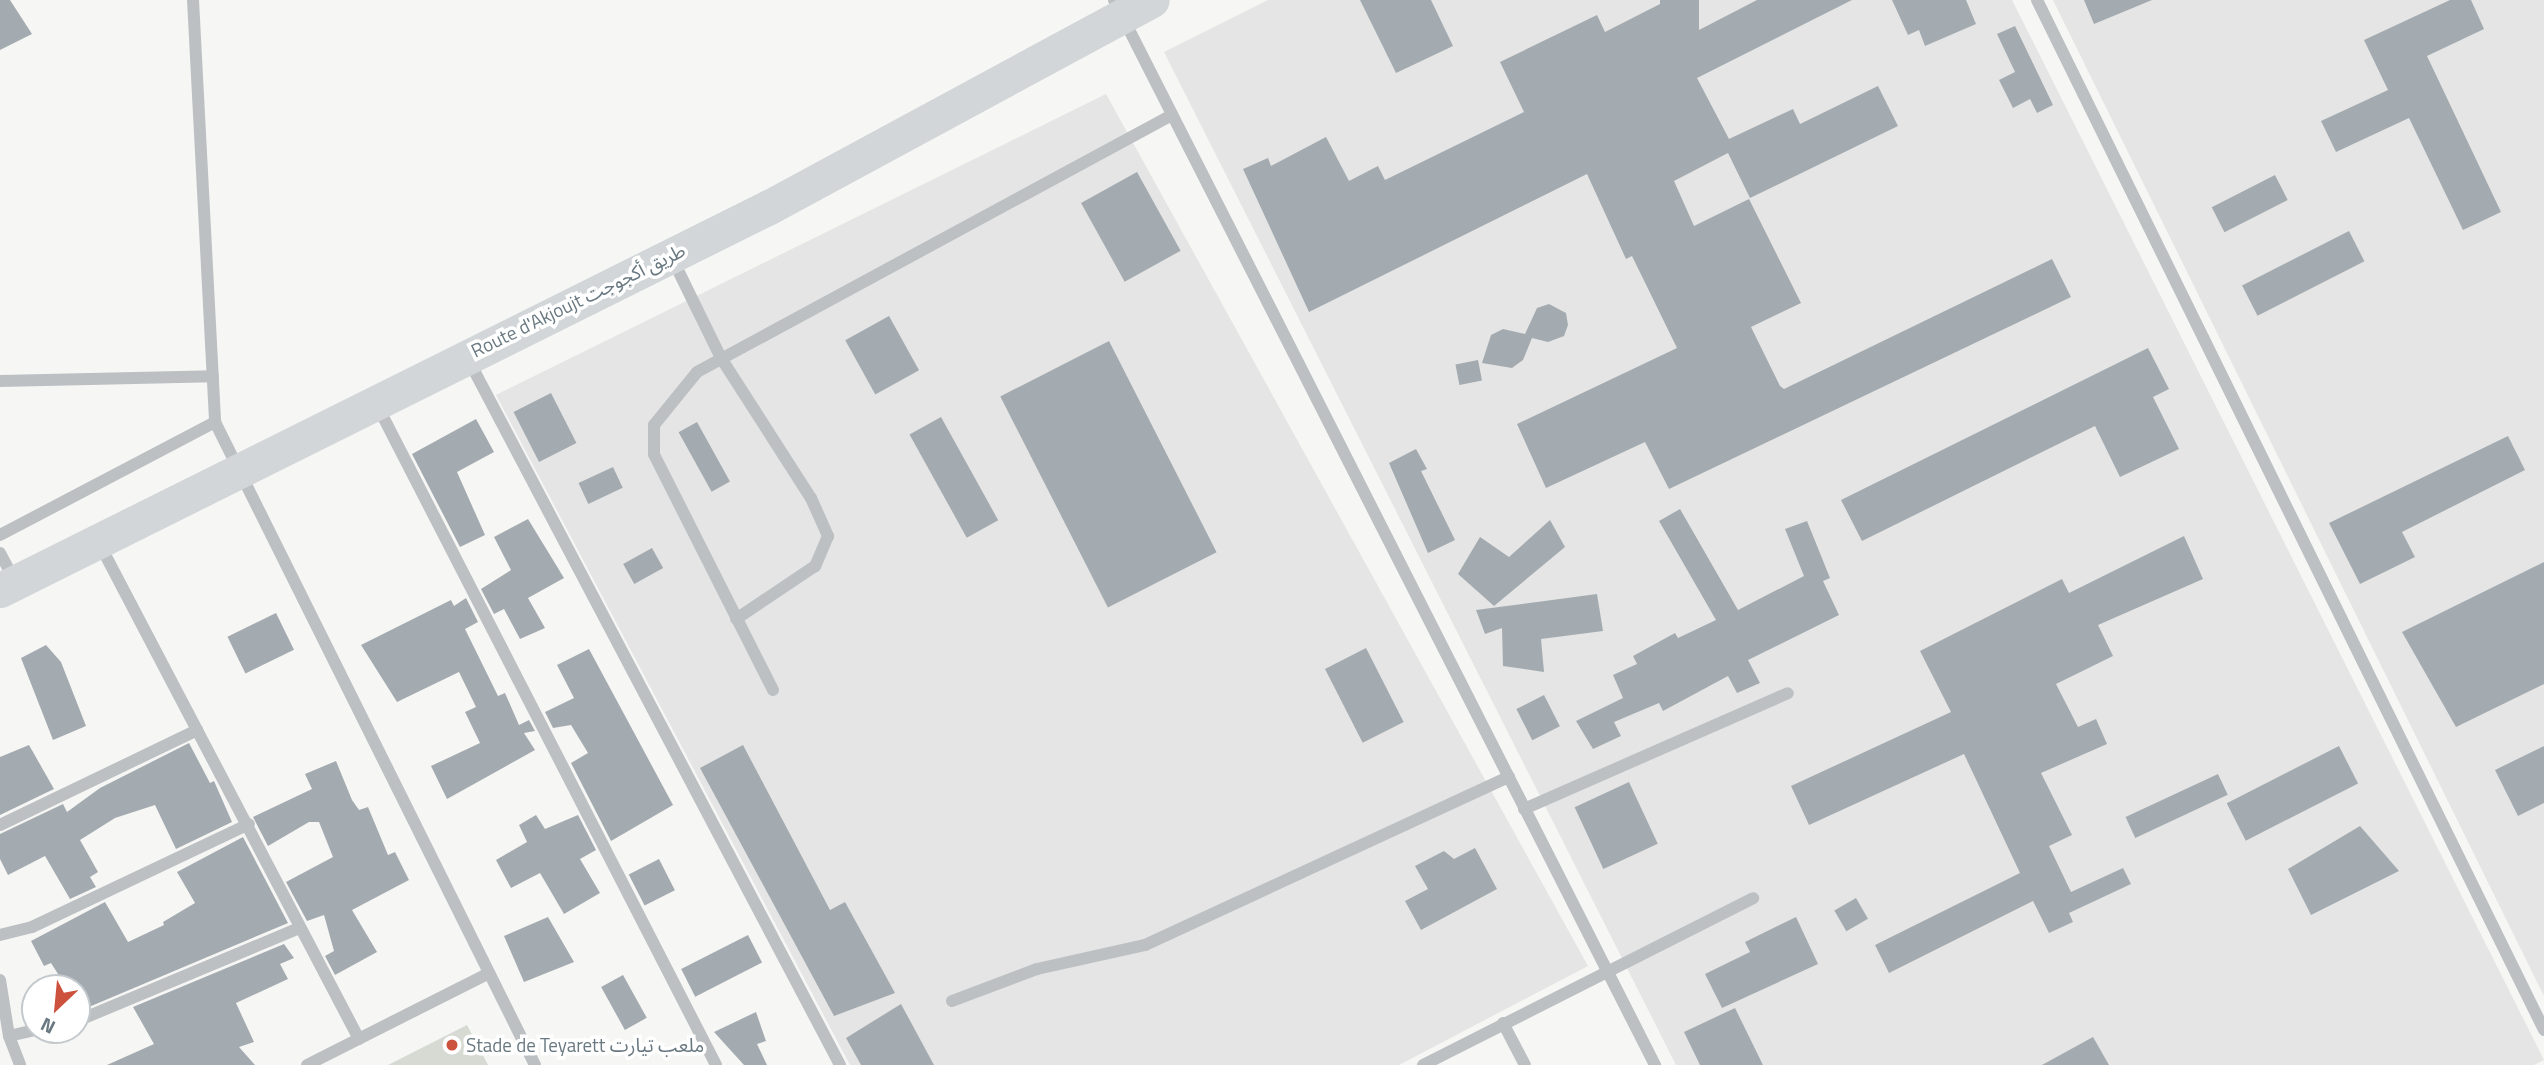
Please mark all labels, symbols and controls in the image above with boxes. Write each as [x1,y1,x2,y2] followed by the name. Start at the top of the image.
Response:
[467,238,689,362] street label: Route d'Akjoujt طريق أكجوجت
[21,974,91,1044] north arrow
[35,1011,60,1042] text: N
[466,1034,704,1056] place label: Stade de Teyarett ملعب تيارت
[444,1037,460,1053] marker: Stade de Teyarett ملعب تيارت

